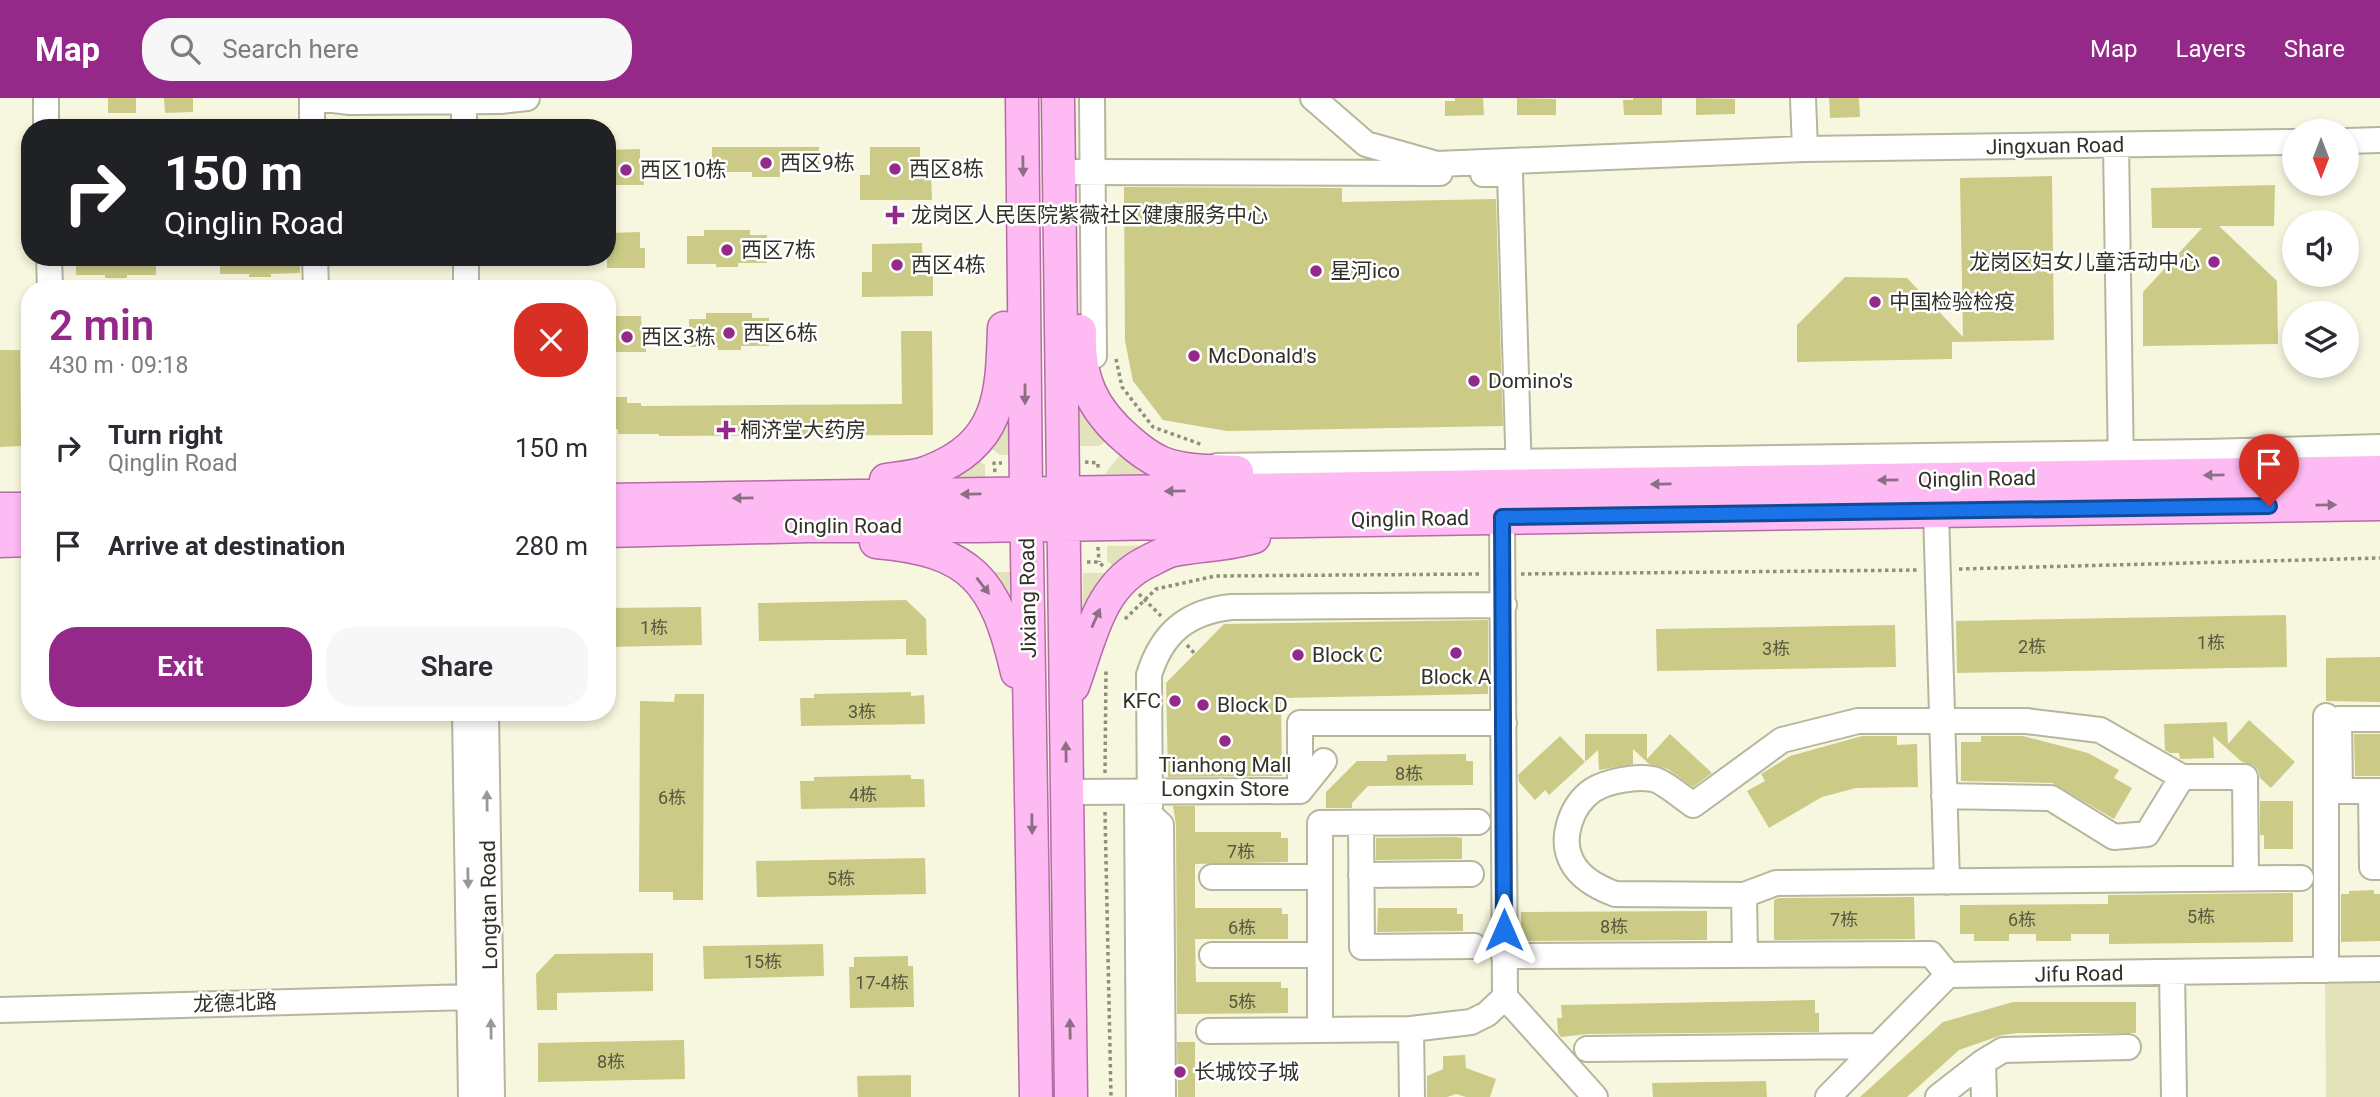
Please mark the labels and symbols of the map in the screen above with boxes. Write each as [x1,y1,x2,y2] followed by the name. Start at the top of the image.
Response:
[2282,119,2359,196] north arrow
[1986,133,2124,159] street label: Jingxuan Road
[780,151,855,175] place label: 西区9栋
[758,155,774,171] marker: 西区9栋
[1017,155,1029,177] one-way arrow
[909,157,984,181] place label: 西区8栋
[640,158,727,182] place label: 西区10栋
[887,161,903,177] marker: 西区8栋
[618,162,634,178] marker: 西区10栋
[911,203,1268,227] place label: 龙岗区人民医院紫薇社区健康服务中心
[885,205,905,225] marker: 龙岗区人民医院紫薇社区健康服务中心
[741,238,816,262] place label: 西区7栋
[719,242,735,258] marker: 西区7栋
[1969,250,2200,274] place label: 龙岗区妇女儿童活动中心
[911,253,986,277] place label: 西区4栋
[2206,254,2222,270] marker: 龙岗区妇女儿童活动中心
[889,257,905,273] marker: 西区4栋
[1330,259,1400,283] place label: 星河ico
[1308,263,1324,279] marker: 星河ico
[1889,290,2015,314] place label: 中国检验检疫
[1867,294,1883,310] marker: 中国检验检疫
[743,321,818,345] place label: 西区6栋
[641,325,716,349] place label: 西区3栋
[721,325,737,341] marker: 西区6栋
[619,329,635,345] marker: 西区3栋
[1208,344,1317,368] place label: McDonald's
[1186,348,1202,364] marker: McDonald's
[1488,369,1573,393] place label: Domino's
[1466,373,1482,389] marker: Domino's
[1019,383,1031,405] one-way arrow
[740,418,866,442] place label: 桐济堂大药房
[718,422,734,438] marker: 桐济堂大药房
[2239,434,2299,506] pin
[1918,466,2036,492] street label: Qinglin Road
[2203,469,2225,481] one-way arrow
[1877,474,1899,486] one-way arrow
[1650,478,1672,490] one-way arrow
[1164,485,1186,497] one-way arrow
[959,489,981,500] one-way arrow
[732,492,754,504] one-way arrow
[2315,499,2337,510] one-way arrow
[1351,506,1469,532] street label: Qinglin Road
[784,514,902,538] street label: Qinglin Road
[1015,538,1041,658] street label: Jixiang Road
[975,577,989,595] one-way arrow
[1091,608,1102,629] one-way arrow
[640,617,668,638] house number: 1栋
[2197,632,2225,653] house number: 1栋
[2018,636,2046,657] house number: 2栋
[1762,638,1790,659] house number: 3栋
[1312,643,1383,667] place label: Block C
[1448,645,1464,661] marker: Block A
[1290,647,1306,663] marker: Block C
[1421,665,1492,689] place label: Block A
[1123,689,1161,713] place label: KFC
[1167,693,1183,709] marker: KFC
[1217,693,1288,717] place label: Block D
[1195,697,1211,713] marker: Block D
[848,701,876,722] house number: 3栋
[1217,733,1233,749] marker: Tianhong Mall Longxin Store
[1060,741,1072,763] one-way arrow
[1159,753,1291,801] place label: Tianhong Mall Longxin Store
[1395,763,1423,784] house number: 8栋
[849,784,877,805] house number: 4栋
[658,787,686,808] house number: 6栋
[482,790,493,812] one-way arrow
[1026,813,1038,835] one-way arrow
[476,840,502,970] street label: Longtan Road
[1227,841,1255,862] house number: 7栋
[462,868,473,890] one-way arrow
[827,868,855,889] house number: 5栋
[1467,893,1541,967] position arrow
[2187,906,2215,927] house number: 5栋
[1830,909,1858,930] house number: 7栋
[2008,909,2036,930] house number: 6栋
[1600,916,1628,937] house number: 8栋
[1228,917,1256,938] house number: 6栋
[744,951,782,972] house number: 15栋
[2034,961,2124,987] street label: Jifu Road
[855,972,909,993] house number: 17-4栋
[193,990,277,1016] street label: 龙德北路
[1228,991,1256,1012] house number: 5栋
[485,1018,497,1040] one-way arrow
[1064,1018,1076,1040] one-way arrow
[597,1051,625,1072] house number: 8栋
[1194,1060,1299,1084] place label: 长城饺子城
[1172,1064,1188,1080] marker: 长城饺子城

